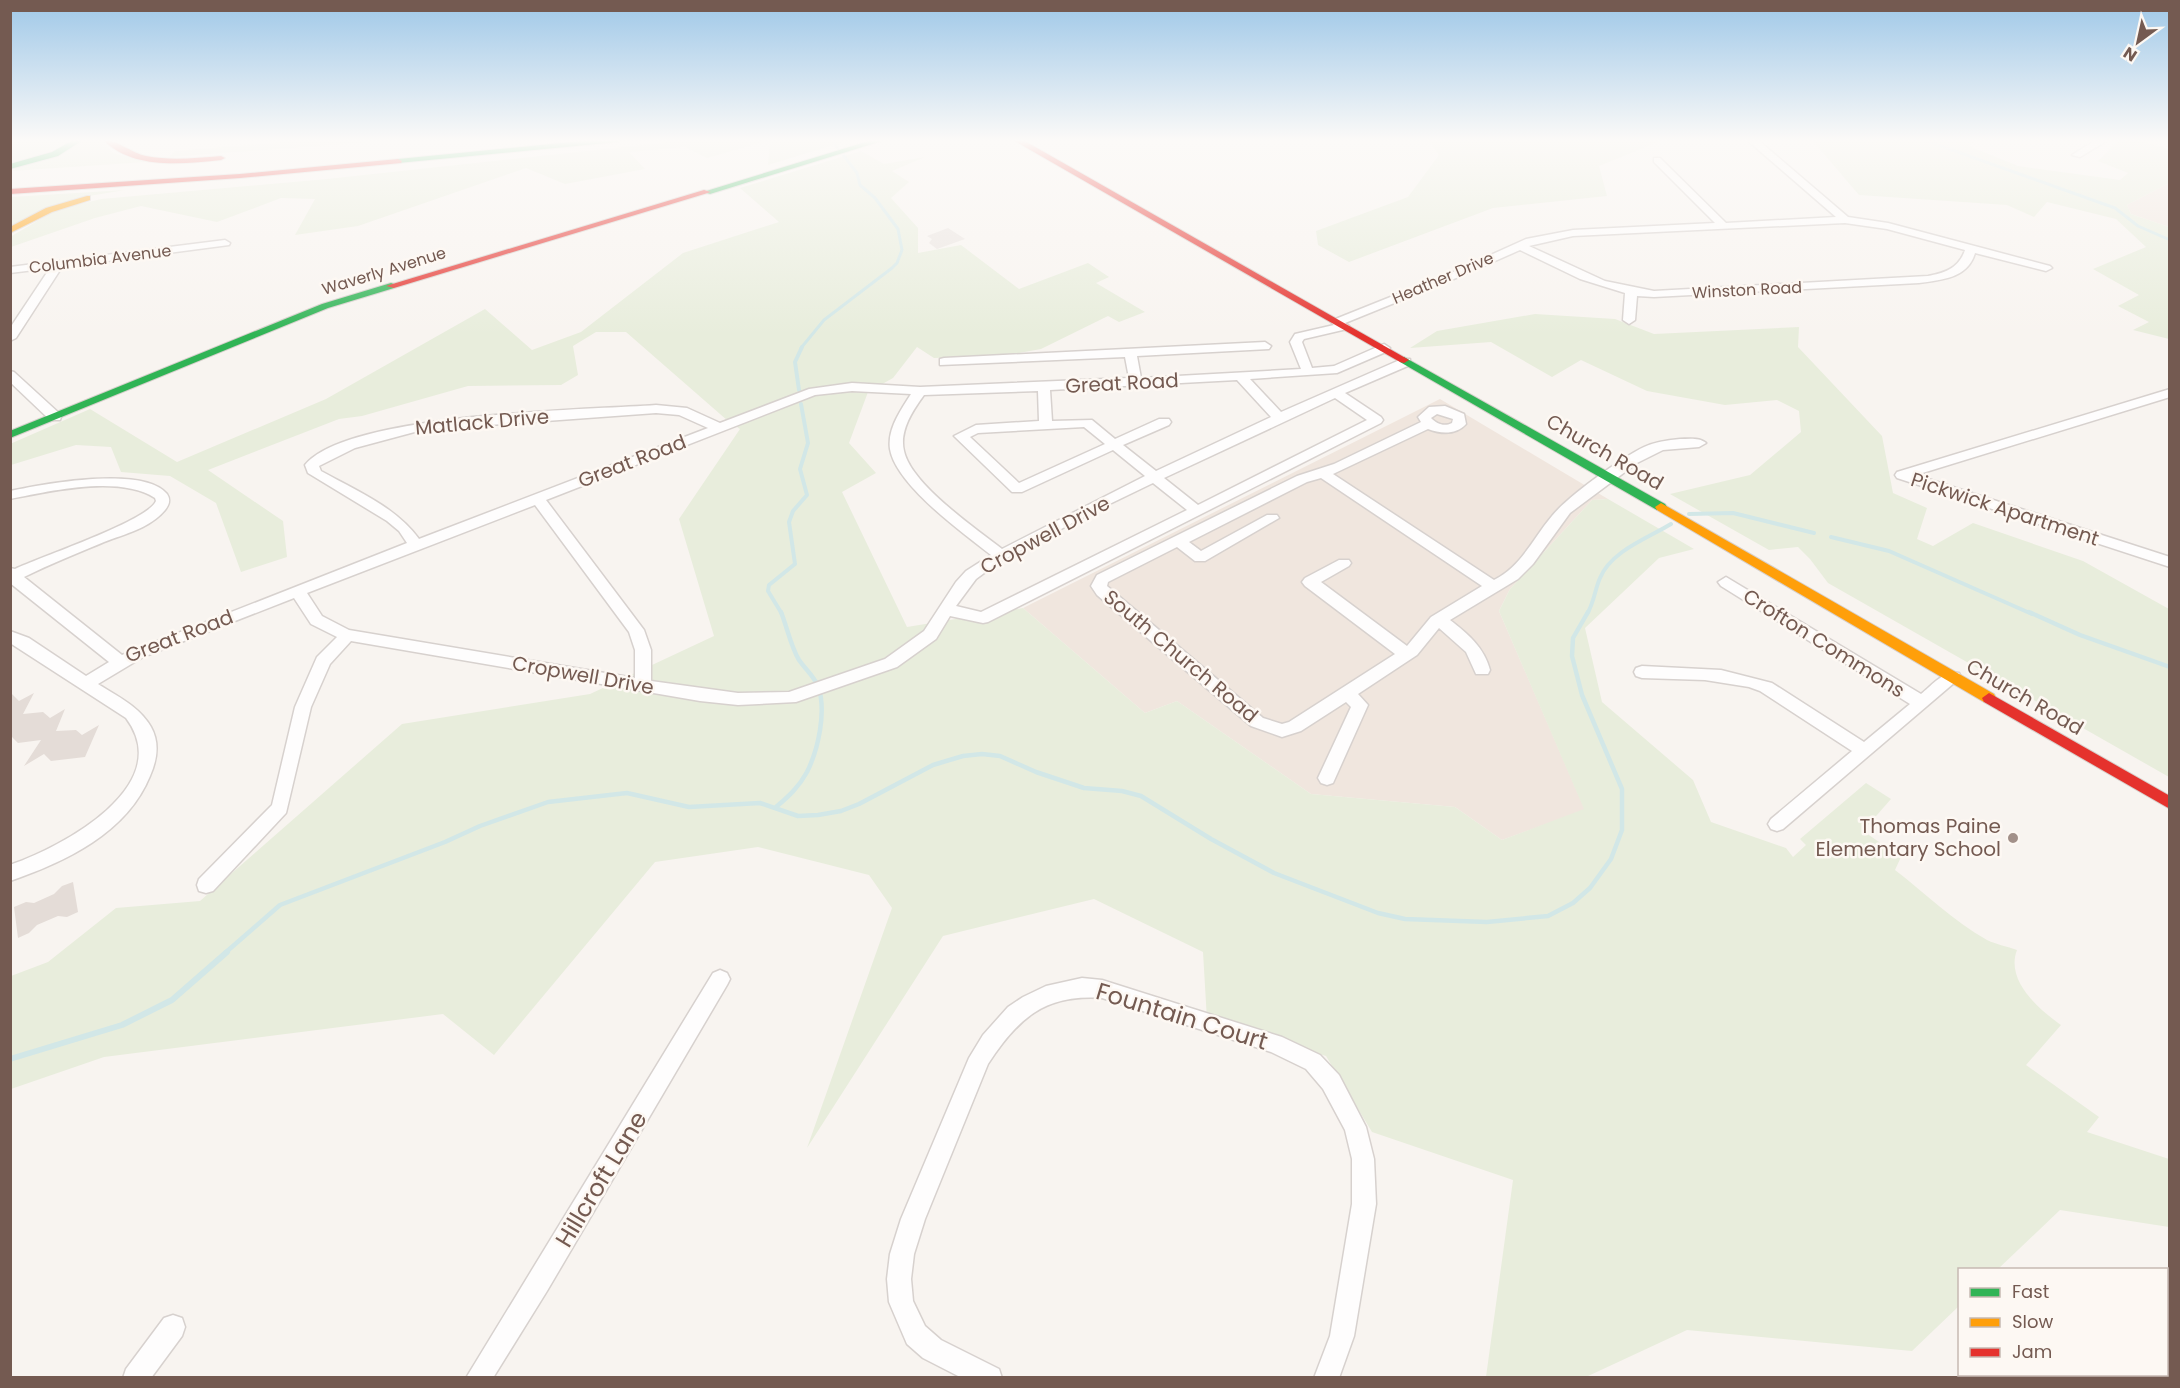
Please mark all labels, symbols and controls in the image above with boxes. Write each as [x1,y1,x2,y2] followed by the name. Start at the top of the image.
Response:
[2108,12,2168,72] north arrow
[2119,41,2141,67] text: N
[28,239,173,279] street label: Columbia Avenue
[319,241,449,301] street label: Waverly Avenue
[1389,246,1497,310] street label: Heather Drive
[1691,276,1803,304] street label: Winston Road
[1065,366,1179,400] street label: Great Road
[414,402,550,442] street label: Matlack Drive
[1541,407,1669,497] street label: Church Road
[574,428,690,494] street label: Great Road
[1907,465,2103,553] street label: Pickwick Apartment
[975,489,1115,581] street label: Cropwell Drive
[1738,582,1910,704] street label: Crofton Commons
[1098,583,1264,729] street label: South Church Road
[121,603,237,669] street label: Great Road
[510,649,656,701] street label: Cropwell Drive
[1961,652,2089,742] street label: Church Road
[1816,812,2001,863] place label: Thomas Paine Elementary School
[2006,831,2020,845] marker: Thomas Paine Elementary School
[1092,974,1272,1058] street label: Fountain Court
[547,1105,655,1253] street label: Hillcroft Lane
[1958,1268,2168,1376] legend
[2012,1279,2049,1304] text: Fast
[2012,1309,2054,1334] text: Slow
[2012,1339,2052,1364] text: Jam

